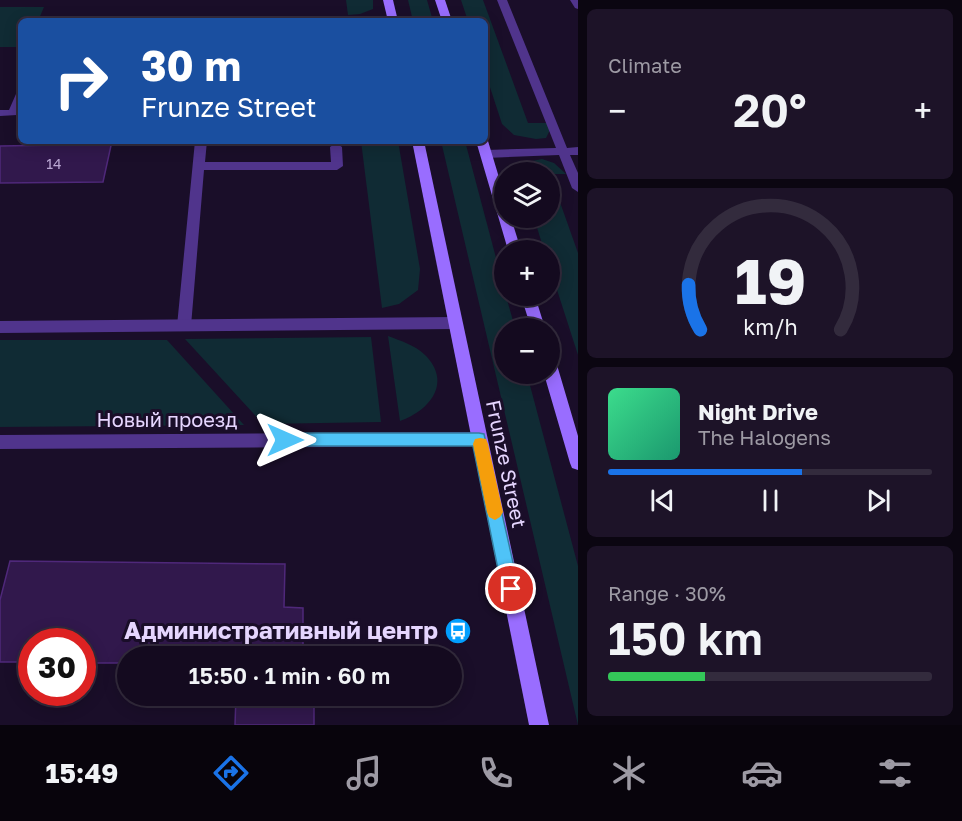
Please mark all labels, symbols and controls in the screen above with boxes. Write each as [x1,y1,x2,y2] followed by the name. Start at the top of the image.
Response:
[141,40,241,90] text: 30 m
[42,42,120,120] icon: right
[608,53,682,77] text: Climate
[733,83,807,137] text: 20°
[141,91,317,123] text: Frunze Street
[608,91,626,130] text: −
[914,91,932,130] text: +
[46,155,62,172] house number: 14
[494,162,560,384] map controls
[494,162,560,228] button: layers
[494,240,560,306] button: +
[734,243,806,318] text: 19
[743,314,797,340] text: km/h
[494,318,560,384] button: −
[482,398,532,530] street label: Frunze Street
[698,398,818,425] text: Night Drive
[97,407,237,431] street label: Новый проезд
[253,408,317,472] position arrow
[698,425,831,449] text: The Halogens
[646,484,679,517] icon: previous
[754,484,787,517] icon: pause
[862,484,895,517] icon: next
[485,563,536,614] pin
[494,572,527,605] icon: arrive
[608,581,726,605] text: Range · 30%
[608,611,763,665] text: 150 km
[124,615,438,644] place label: Административный центр
[443,616,473,646] bus stop icon: Административный центр
[18,628,96,706] speed limit sign: 30
[189,662,390,689] text: 15:50 · 1 min · 60 m
[210,752,252,794] icon: directions
[343,752,385,794] icon: music
[475,752,517,794] icon: phone
[608,752,650,794] icon: climate
[741,752,783,794] icon: car
[874,752,916,794] icon: filters
[45,757,119,789] text: 15:49

